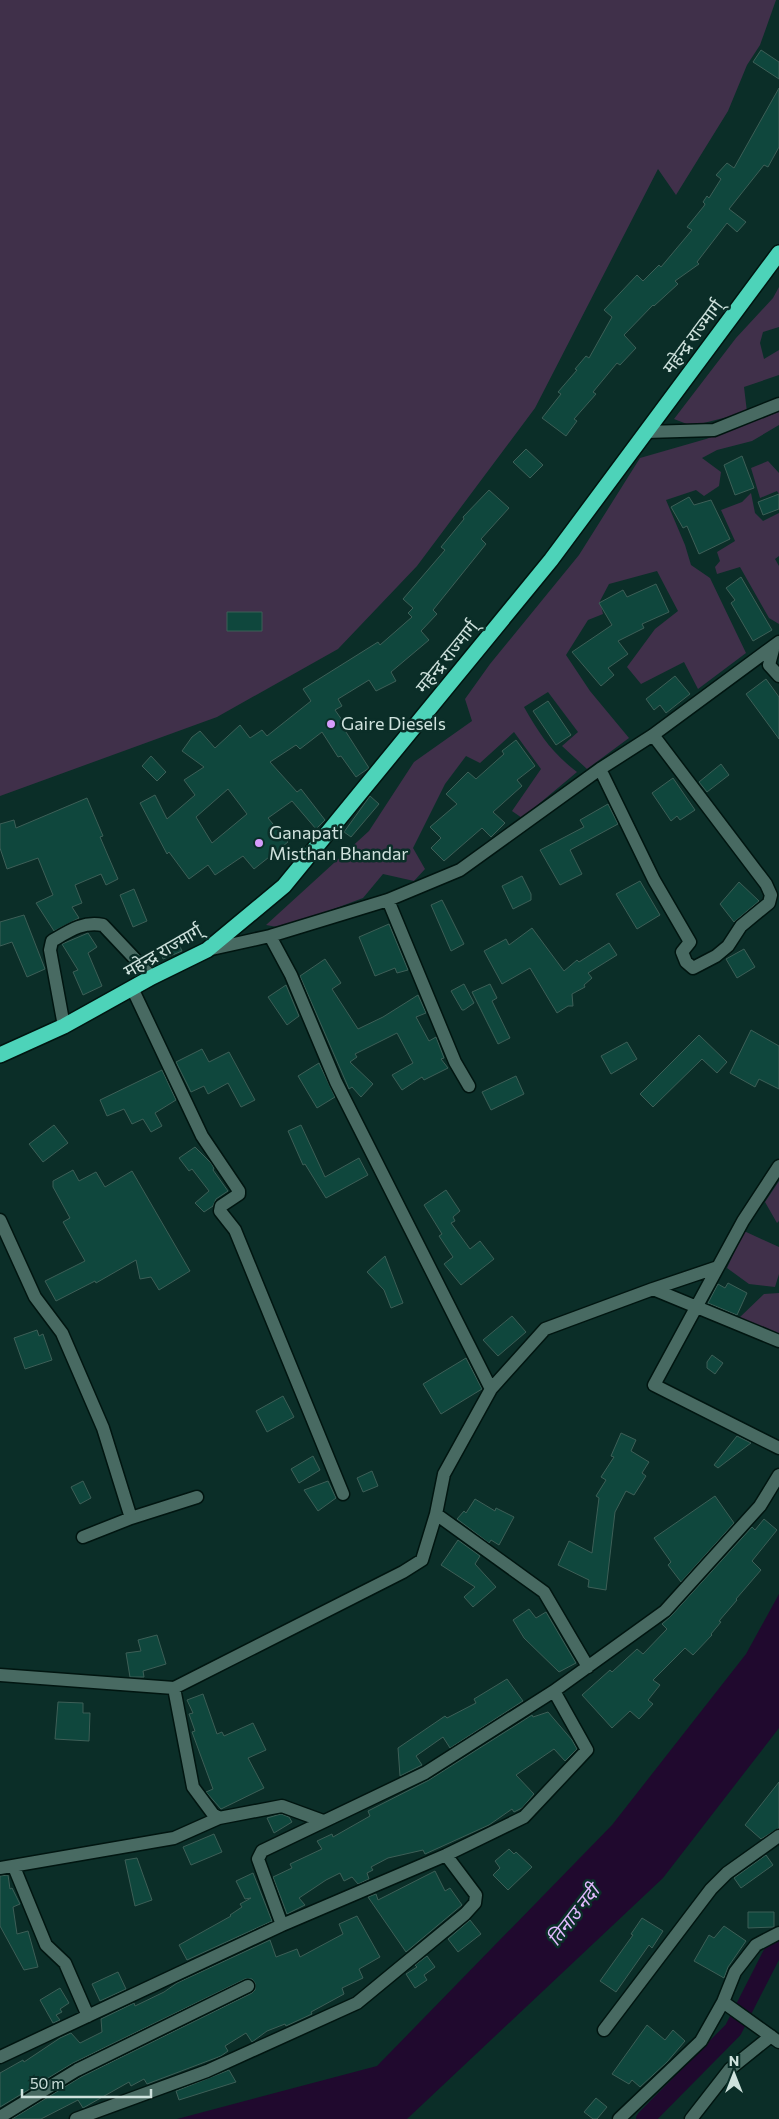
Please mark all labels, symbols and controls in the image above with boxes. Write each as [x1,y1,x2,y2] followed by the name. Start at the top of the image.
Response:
[657,293,730,378] street label: महेन्द्र राज्मार्ग्
[410,613,485,698] street label: महेन्द्र राज्मार्ग्
[341,712,446,734] place label: Gaire Diesels
[325,718,337,730] marker: Gaire Diesels
[269,821,409,864] place label: Ganapati Misthan Bhandar
[253,837,265,849] marker: Ganapati Misthan Bhandar
[119,917,209,982] street label: महेन्द्र राज्मार्ग्
[542,1876,606,1950] water label: तिनाउ नदी
[709,2049,759,2099] north arrow
[729,2052,739,2069] text: N
[22,2066,151,2098] scale bar
[30,2074,64,2092] text: 50 m

